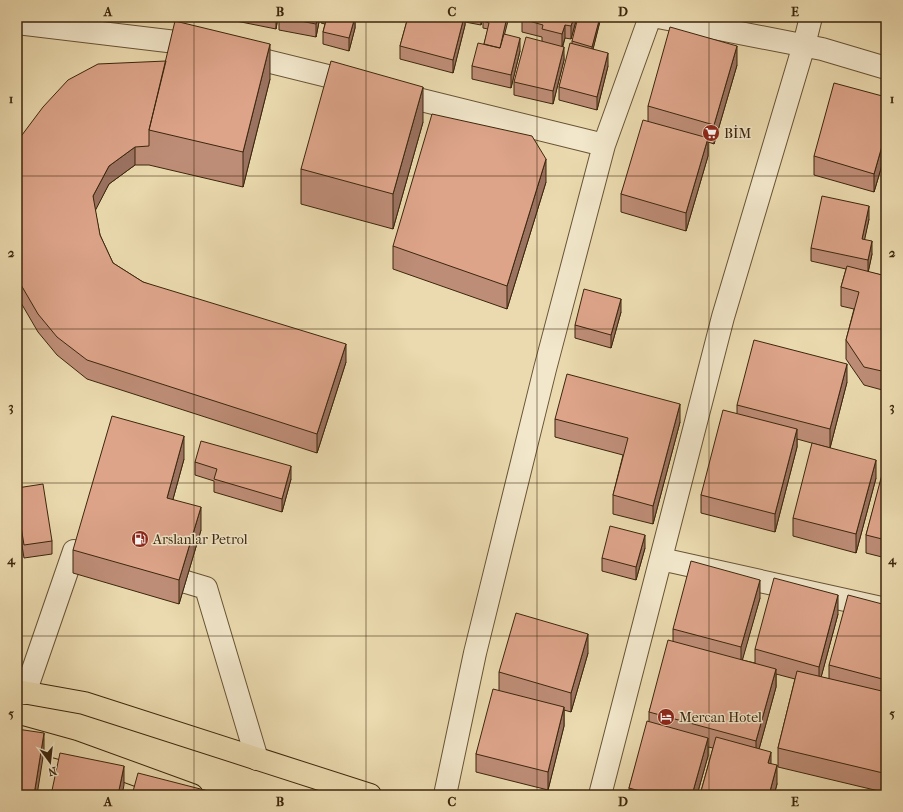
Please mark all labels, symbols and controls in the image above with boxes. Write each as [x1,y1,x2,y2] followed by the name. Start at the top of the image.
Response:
[103,4,113,19] text: A
[276,4,285,19] text: B
[448,4,457,19] text: C
[618,4,628,19] text: D
[791,4,799,19] text: E
[9,91,14,106] text: 1
[890,91,895,106] text: 1
[701,123,721,143] supermarket icon: BİM
[724,125,752,142] place label: BİM
[8,245,15,260] text: 2
[889,245,896,260] text: 2
[8,399,14,415] text: 3
[889,399,895,415] text: 3
[130,529,150,549] fuel station icon: Arslanlar Petrol
[152,531,248,548] place label: Arslanlar Petrol
[6,552,16,568] text: 4
[887,552,897,568] text: 4
[8,706,14,721] text: 5
[889,706,895,721] text: 5
[656,707,676,727] hotel icon: Mercan Hotel
[679,709,762,726] place label: Mercan Hotel
[30,742,70,782] north arrow
[46,764,58,779] text: N
[103,794,113,809] text: A
[276,794,285,809] text: B
[448,794,457,809] text: C
[618,794,628,809] text: D
[791,794,799,809] text: E

